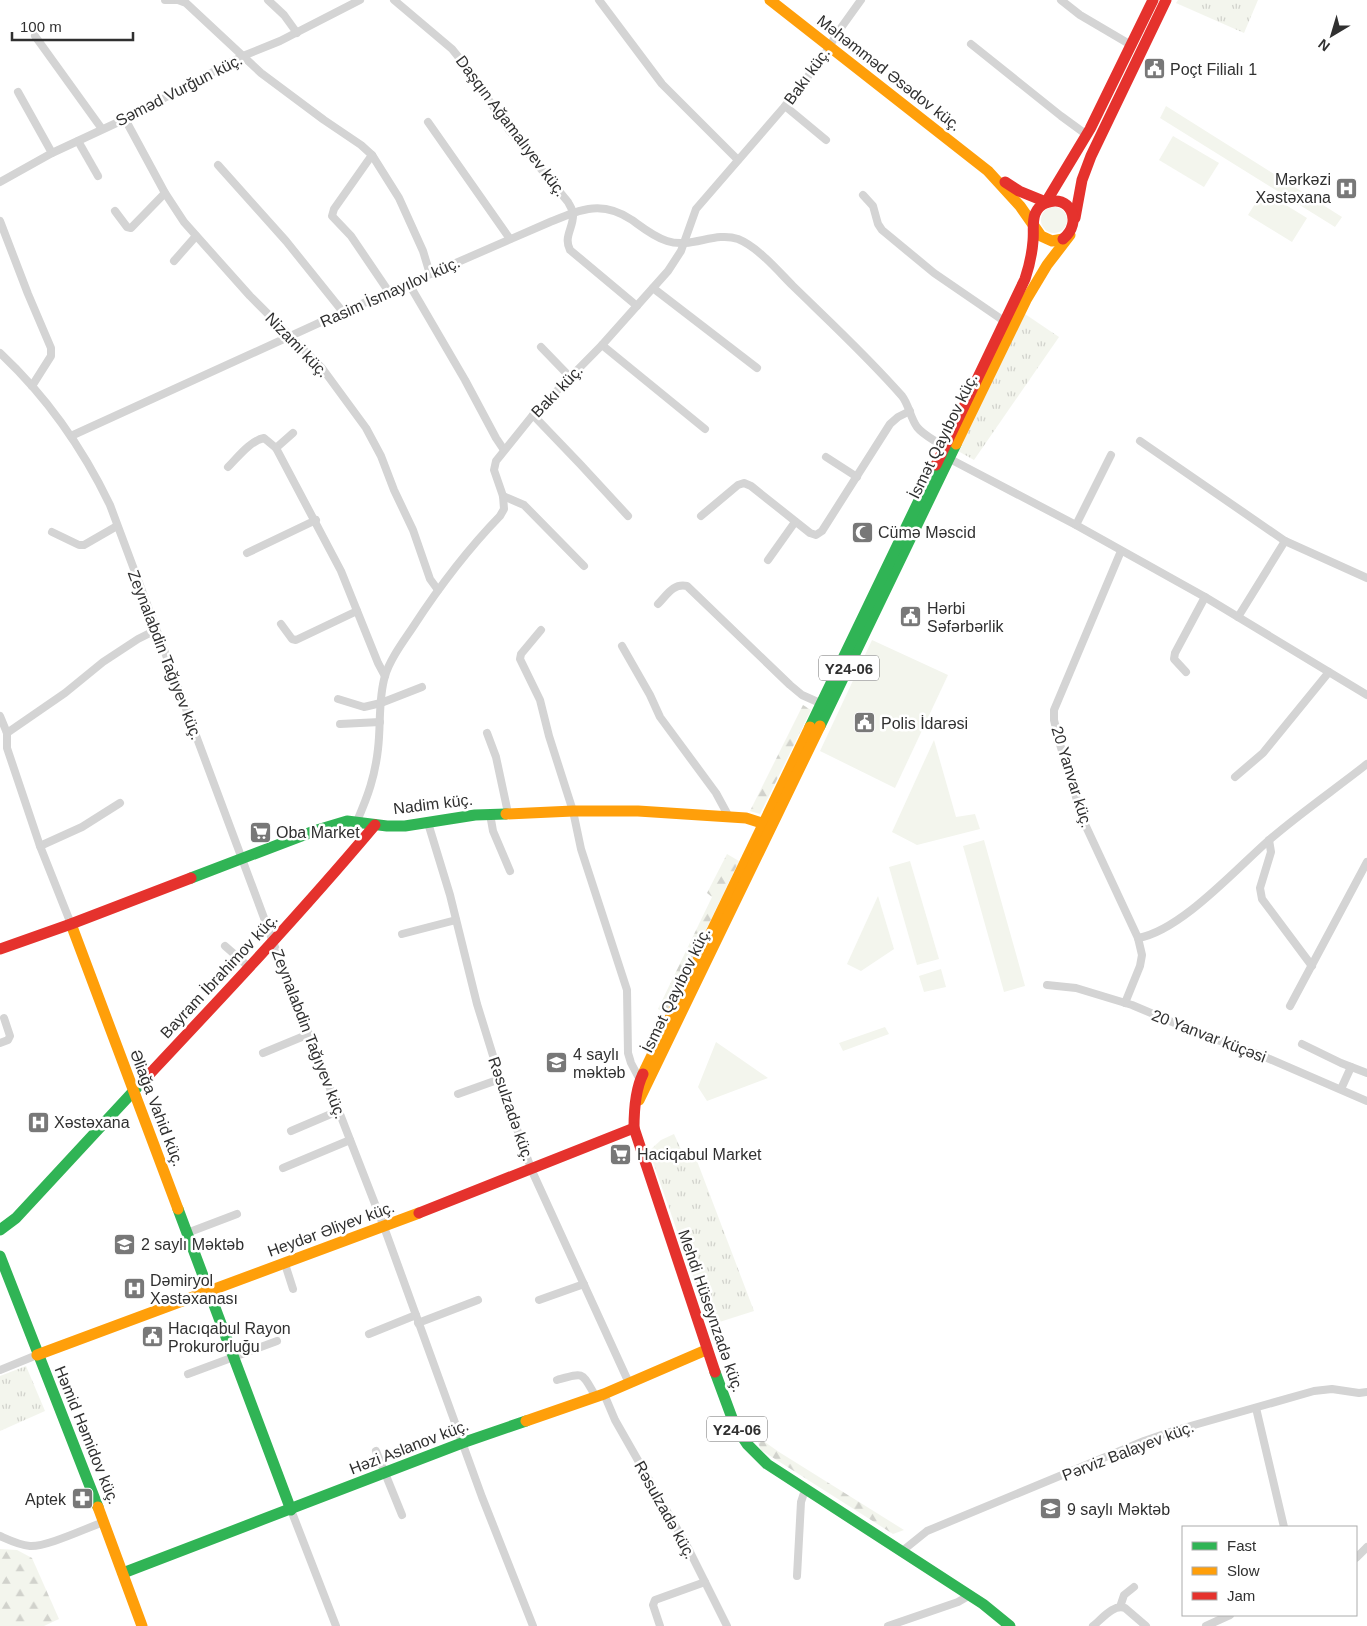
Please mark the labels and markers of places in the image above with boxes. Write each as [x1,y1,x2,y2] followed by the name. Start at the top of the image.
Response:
[1142,57,1166,81] public building icon: Poçt Filialı 1
[1170,61,1257,78] place label: Poçt Filialı 1
[1255,171,1331,206] place label: Mərkəzi Xəstəxana
[1335,176,1359,200] hospital icon: Mərkəzi Xəstəxana
[850,520,874,544] mosque icon: Cümə Məscid
[878,524,976,541] place label: Cümə Məscid
[927,600,1004,635] place label: Hərbi Səfərbərlik
[899,605,923,629] public building icon: Hərbi Səfərbərlik
[853,711,877,735] public building icon: Polis İdarəsi
[881,714,968,732] place label: Polis İdarəsi
[248,820,272,844] supermarket icon: Oba Market
[276,824,360,841] place label: Oba Market
[573,1046,626,1081] place label: 4 saylı məktəb
[545,1051,569,1075] school or university icon: 4 saylı məktəb
[26,1110,50,1134] hospital icon: Xəstəxana
[54,1114,130,1131] place label: Xəstəxana
[609,1142,633,1166] supermarket icon: Haciqabul Market
[637,1146,762,1163] place label: Haciqabul Market
[113,1232,137,1256] school or university icon: 2 saylı Məktəb
[141,1236,244,1253] place label: 2 saylı Məktəb
[150,1272,238,1307] place label: Dəmiryol Xəstəxanası
[122,1277,146,1301] hospital icon: Dəmiryol Xəstəxanası
[168,1320,291,1355] place label: Hacıqabul Rayon Prokurorluğu
[140,1325,164,1349] public building icon: Hacıqabul Rayon Prokurorluğu
[70,1487,94,1511] pharmacy icon: Aptek
[25,1491,67,1508] place label: Aptek
[1039,1497,1063,1521] school or university icon: 9 saylı Məktəb
[1067,1501,1170,1518] place label: 9 saylı Məktəb

